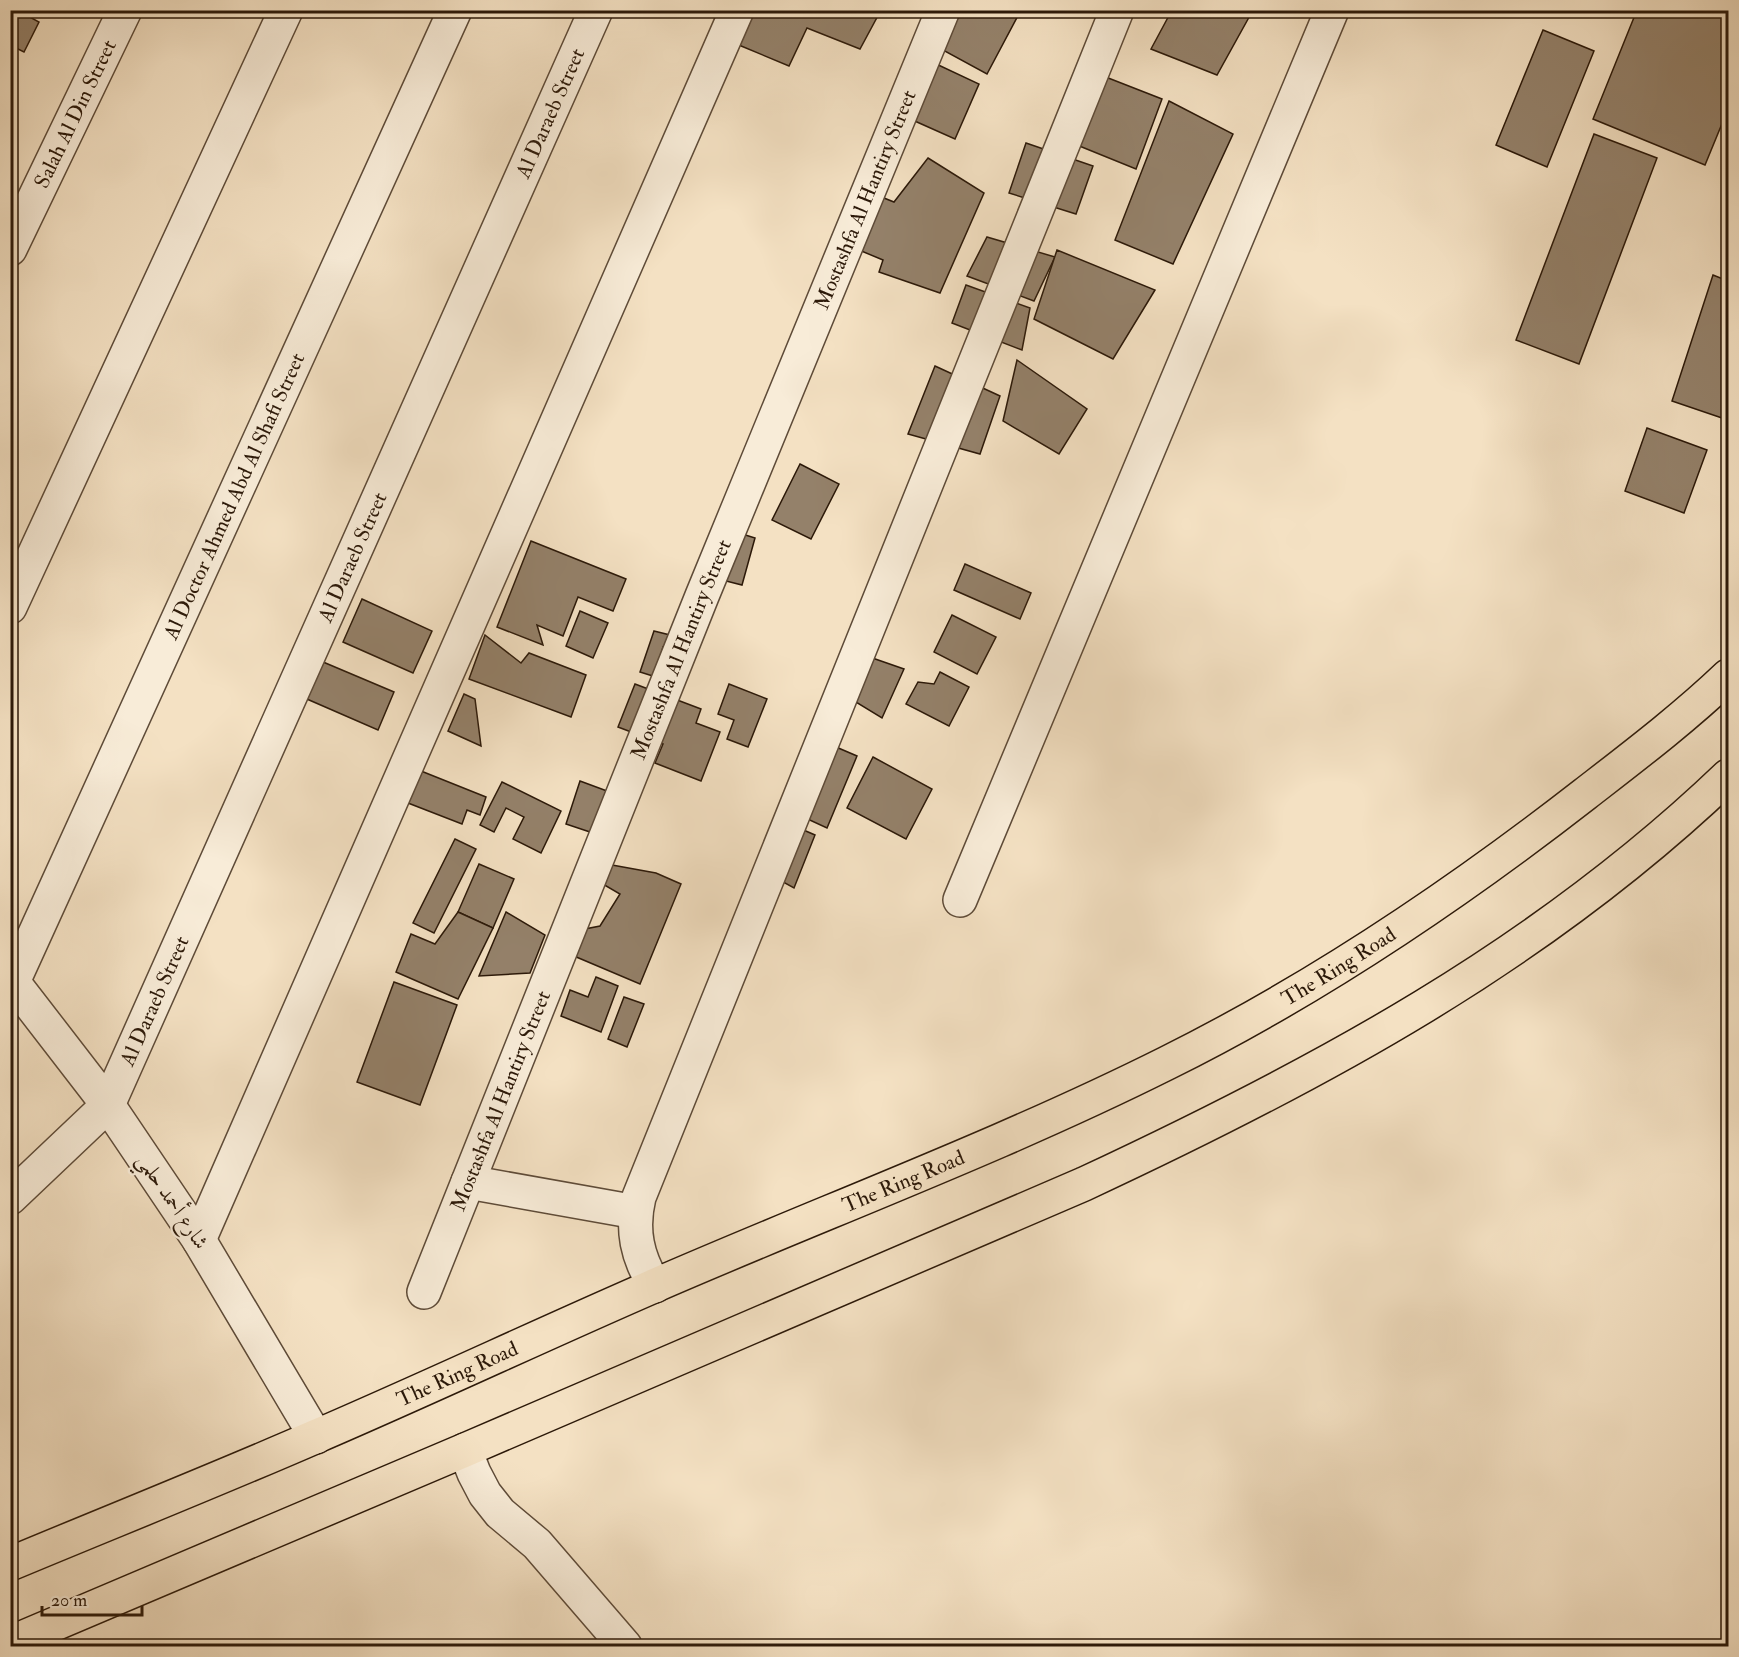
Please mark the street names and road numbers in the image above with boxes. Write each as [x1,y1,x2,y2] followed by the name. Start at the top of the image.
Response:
[28,35,123,193] street label: Salah Al Din Street
[509,44,591,183] street label: Al Daraeb Street
[808,86,923,314] street label: Mostashfa Al Hantiry Street
[157,349,311,645] street label: Al Doctor Ahmed Abd Al Shafi Street
[312,488,393,627] street label: Al Daraeb Street
[625,535,738,764] street label: Mostashfa Al Hantiry Street
[1277,921,1402,1012] street label: The Ring Road
[114,932,196,1071] street label: Al Daraeb Street
[445,987,557,1215] street label: Mostashfa Al Hantiry Street
[838,1144,969,1219] street label: The Ring Road
[126,1147,216,1258] street label: شارع أحمد حلمي
[393,1335,523,1413] street label: The Ring Road

